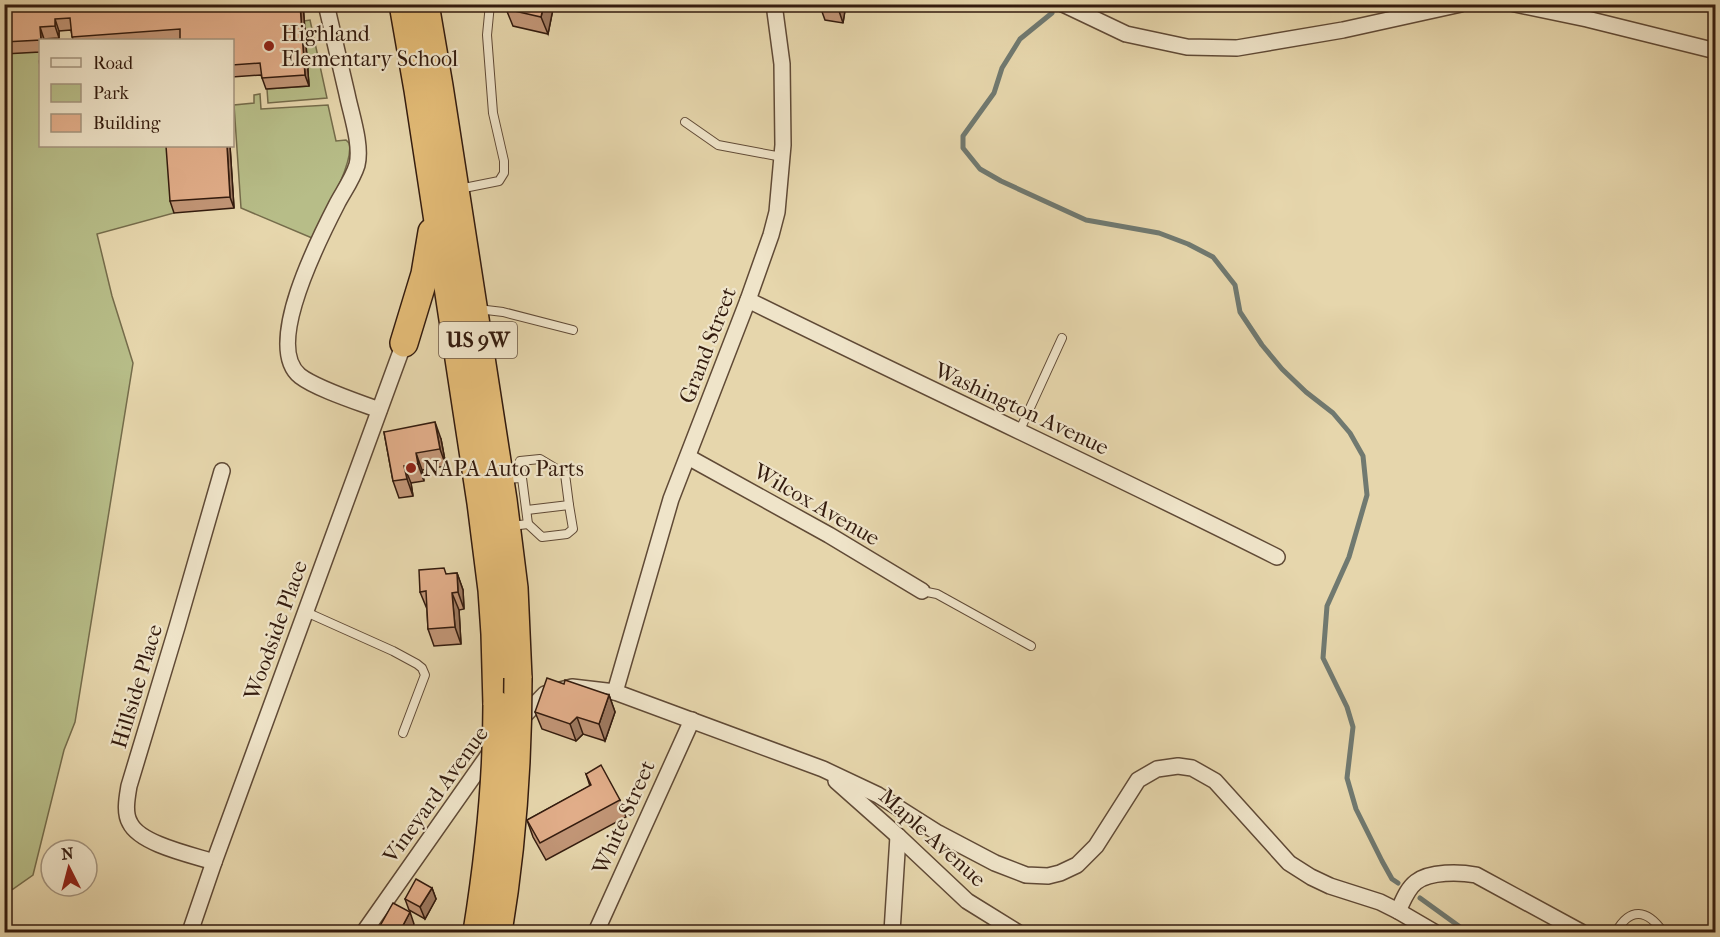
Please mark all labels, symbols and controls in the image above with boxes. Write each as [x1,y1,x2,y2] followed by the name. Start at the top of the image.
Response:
[281,21,458,72] place label: Highland Elementary School
[39,39,234,147] legend
[262,39,276,53] marker: Highland Elementary School
[93,53,133,74] text: Road
[93,83,130,104] text: Park
[93,113,161,134] text: Building
[674,283,742,407] street label: Grand Street
[439,322,517,358] road number: US 9W
[929,357,1113,461] street label: Washington Avenue
[423,456,584,482] place label: NAPA Auto Parts
[748,458,884,552] street label: Wilcox Avenue
[404,461,418,475] marker: NAPA Auto Parts
[238,557,313,705] street label: Woodside Place
[106,621,168,751] street label: Hillside Place
[377,721,494,869] street label: Vineyard Avenue
[587,756,661,879] street label: White Street
[874,783,991,892] street label: Maple Avenue
[39,838,99,898] north arrow
[60,843,75,864] text: N

